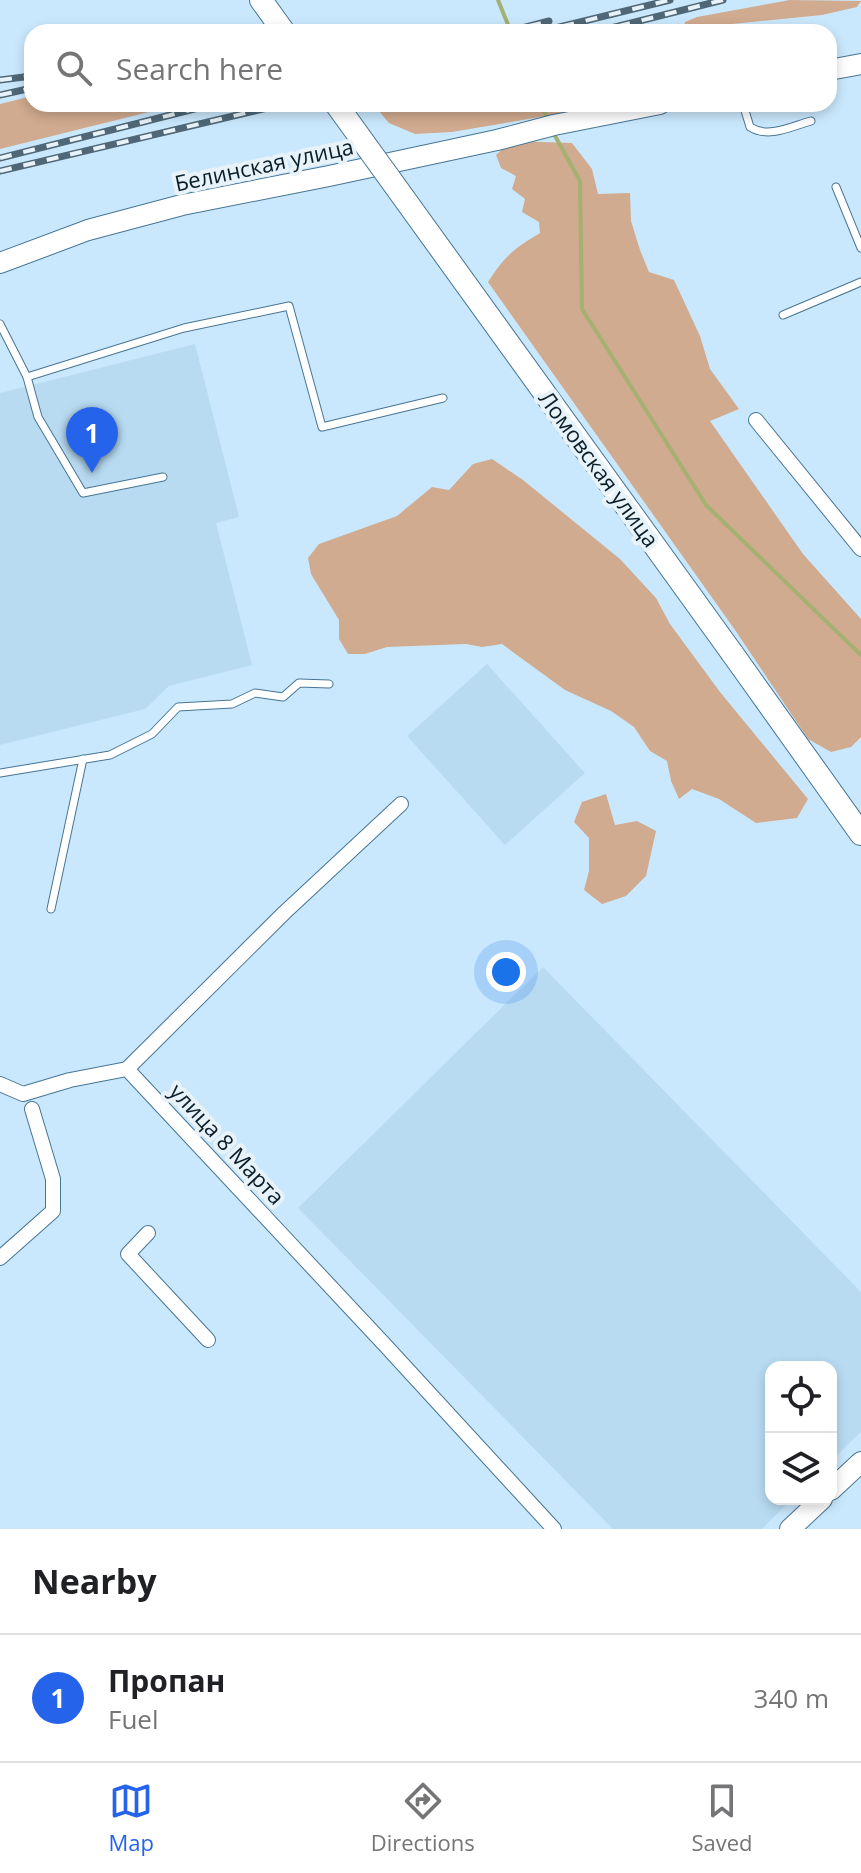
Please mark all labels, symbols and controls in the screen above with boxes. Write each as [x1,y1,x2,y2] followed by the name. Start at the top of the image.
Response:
[24,24,837,112] search box
[52,46,96,90] icon: search
[116,48,283,89] text: Search here
[172,130,356,198] street label: Белинская улица
[533,384,667,553] street label: Ломовская улица
[66,407,118,473] pin: 1
[486,952,526,992] your location
[164,1076,292,1210] street label: улица 8 Марта
[765,1361,837,1505] map controls
[765,1361,837,1433] button: locate
[765,1433,837,1505] button: layers
[32,1558,157,1604] text: Nearby
[108,1660,225,1701] text: Пропан
[51,1680,65,1716] text: 1
[754,1680,829,1716] text: 340 m
[108,1701,159,1737] text: Fuel
[108,1779,154,1857] tab: Map
[371,1779,475,1857] tab: Directions
[691,1779,753,1857] tab: Saved

